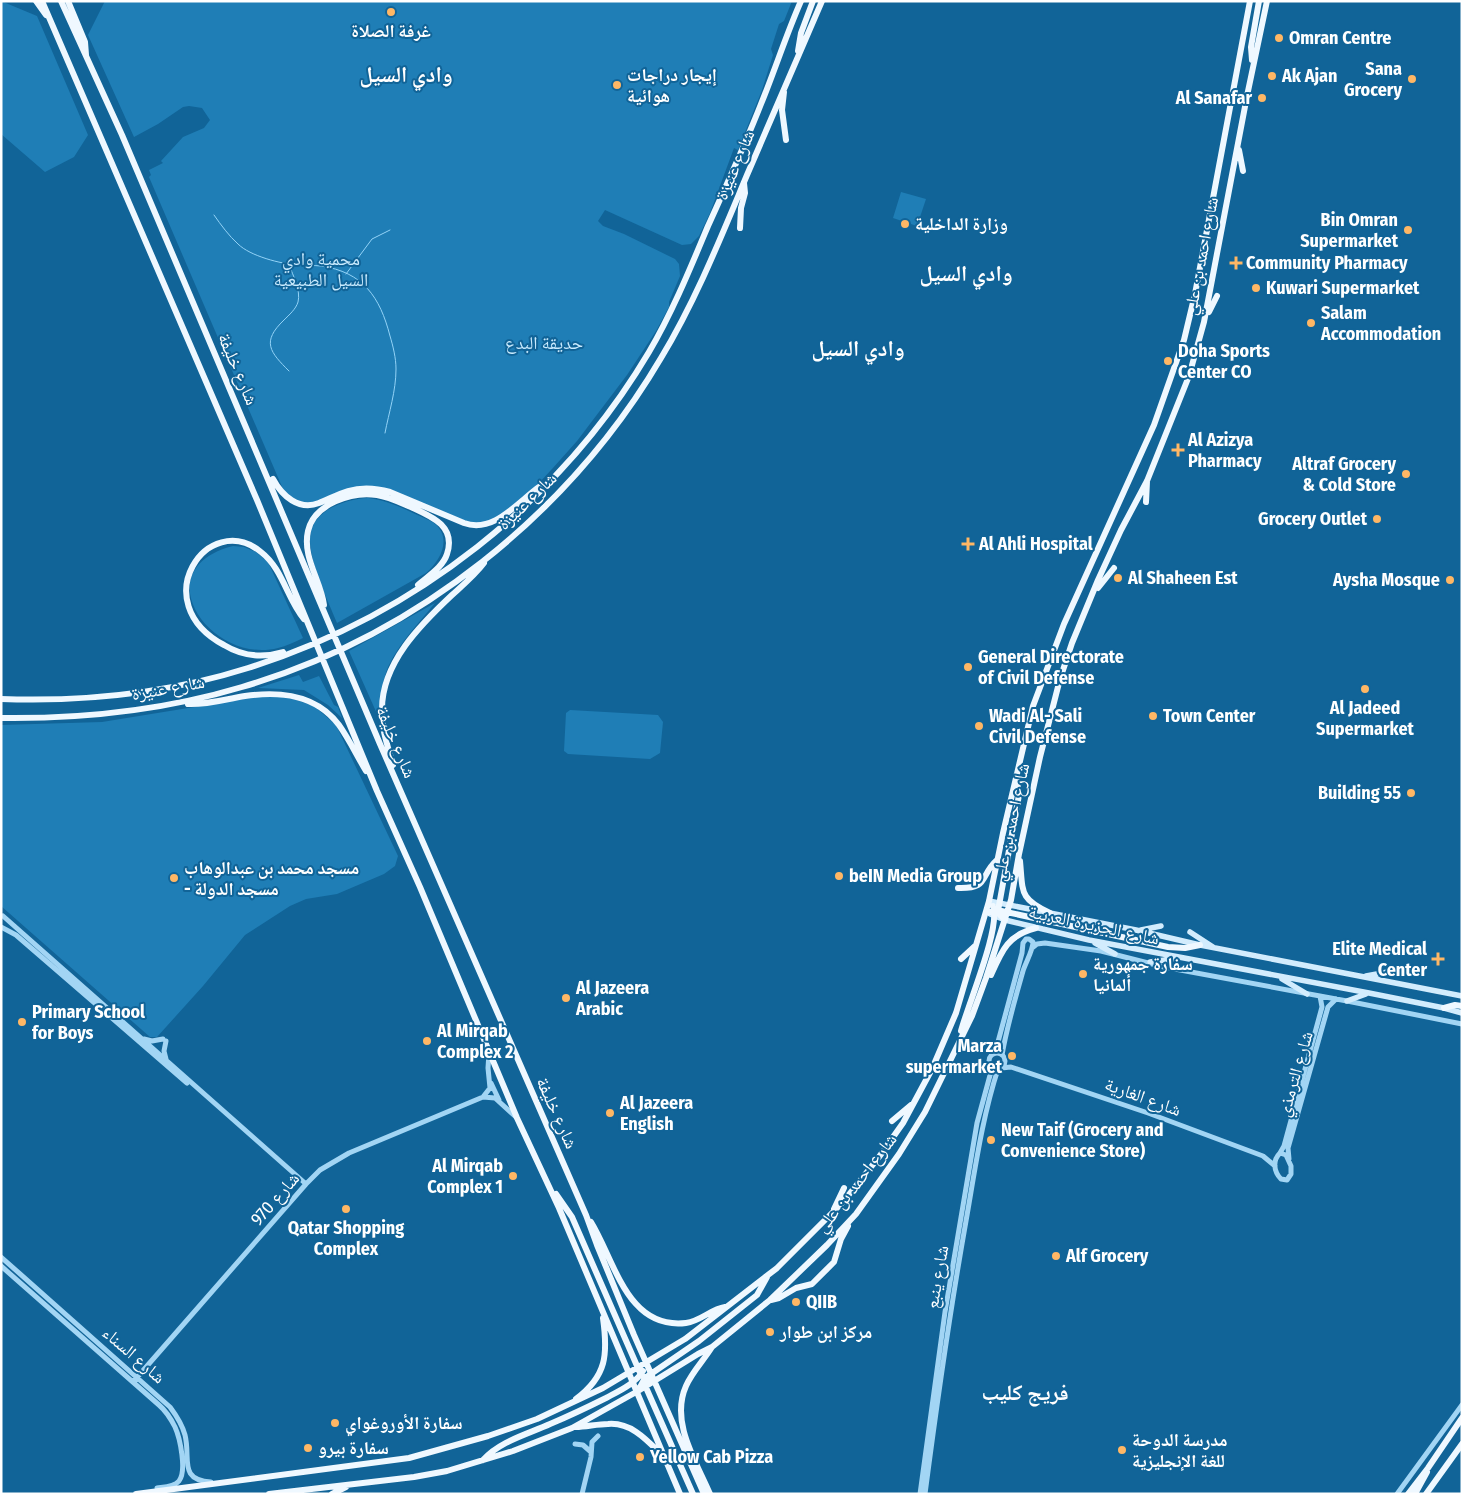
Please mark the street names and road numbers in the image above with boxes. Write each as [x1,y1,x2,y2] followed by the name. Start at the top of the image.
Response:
[710,127,760,203] street label: شارع عنيزة
[1179,195,1227,318] street label: شارع احمد بن علي
[213,330,263,408] street label: شارع خليفة
[493,467,561,535] street label: شارع عنيزة
[130,671,206,705] street label: شارع عنيزة
[371,703,421,781] street label: شارع خليفة
[988,761,1038,884] street label: شارع احمد بن علي
[1027,900,1161,950] street label: شارع الجزيرة العربية
[1272,1029,1321,1120] street label: شارع الترمذي
[1102,1073,1184,1121] street label: شارع الغارية
[532,1074,582,1152] street label: شارع خليفة
[810,1129,904,1239] street label: شارع احمد بن علي
[246,1168,304,1230] street label: شارع 970
[921,1244,954,1310] street label: شارع ينبع
[98,1322,170,1388] street label: شارع السناء

